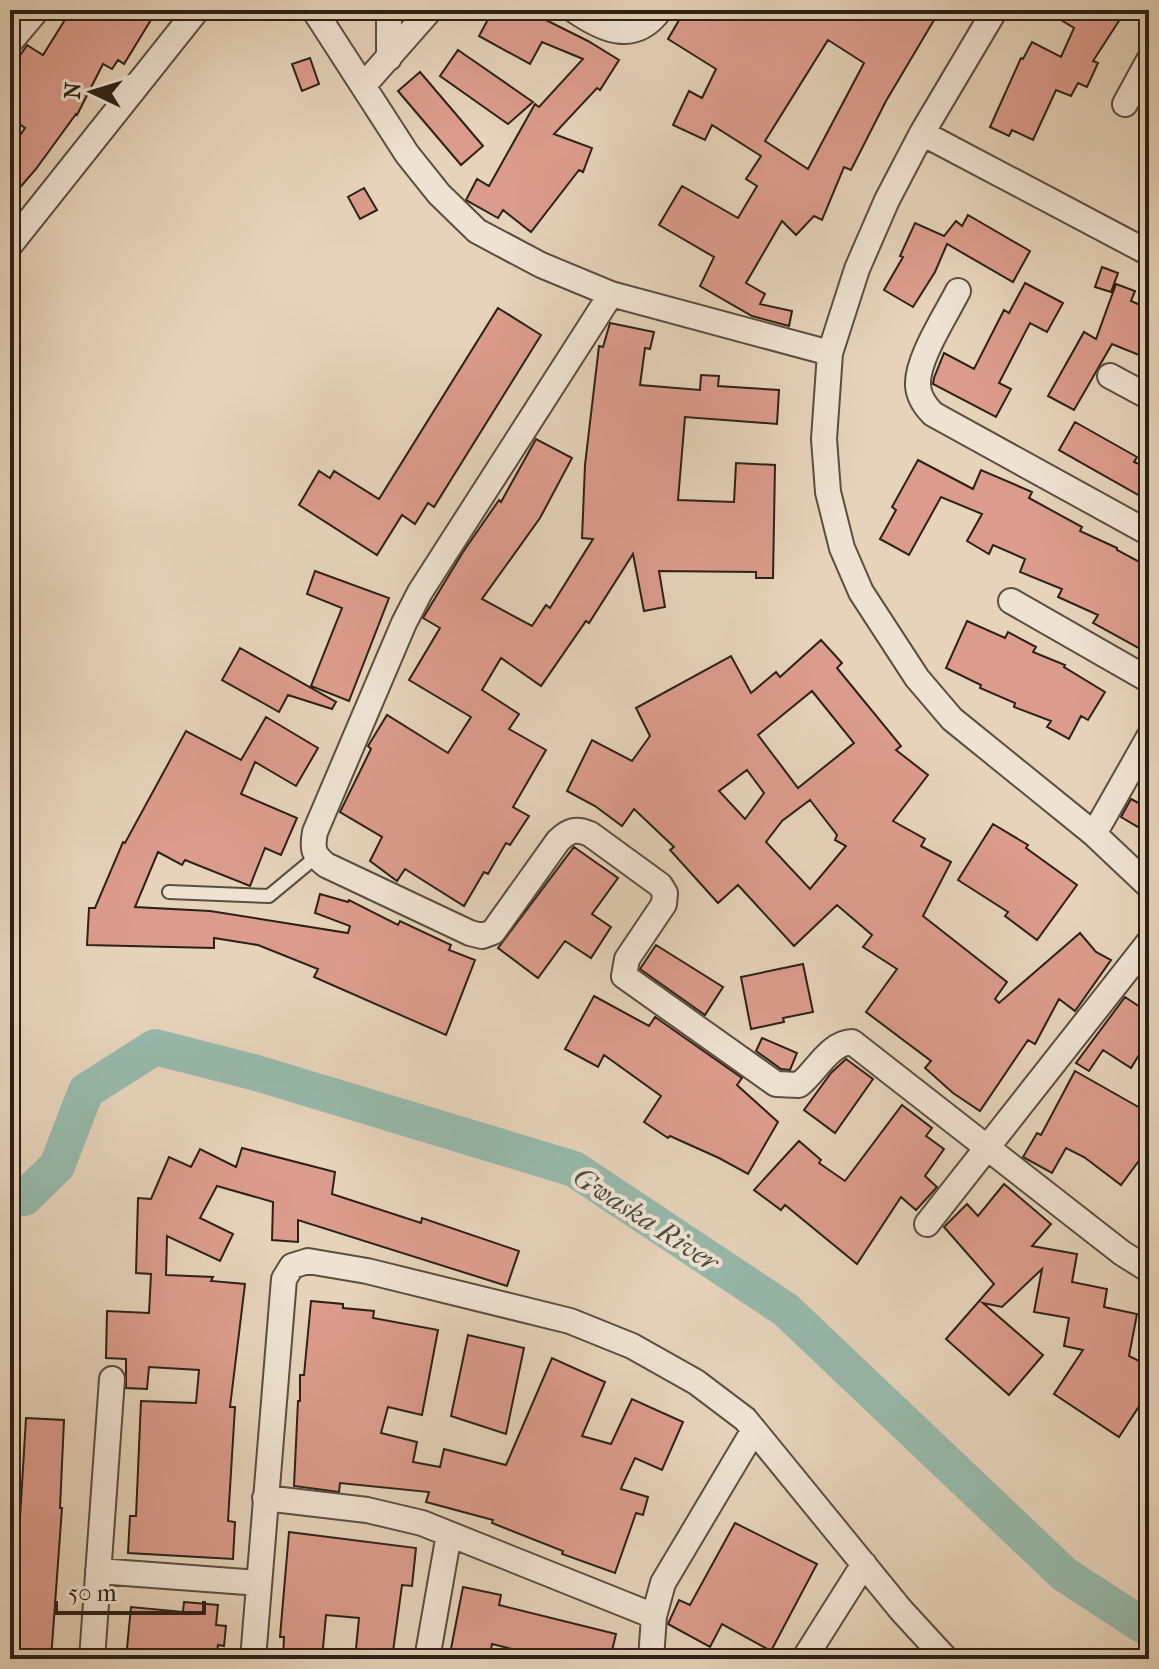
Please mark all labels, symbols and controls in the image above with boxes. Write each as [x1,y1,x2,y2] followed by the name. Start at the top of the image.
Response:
[52,52,132,132] north arrow
[59,81,87,100] text: N
[567,1160,727,1280] water label: Gwaska River
[56,1565,204,1615] scale bar
[68,1579,117,1607] text: 50 m

